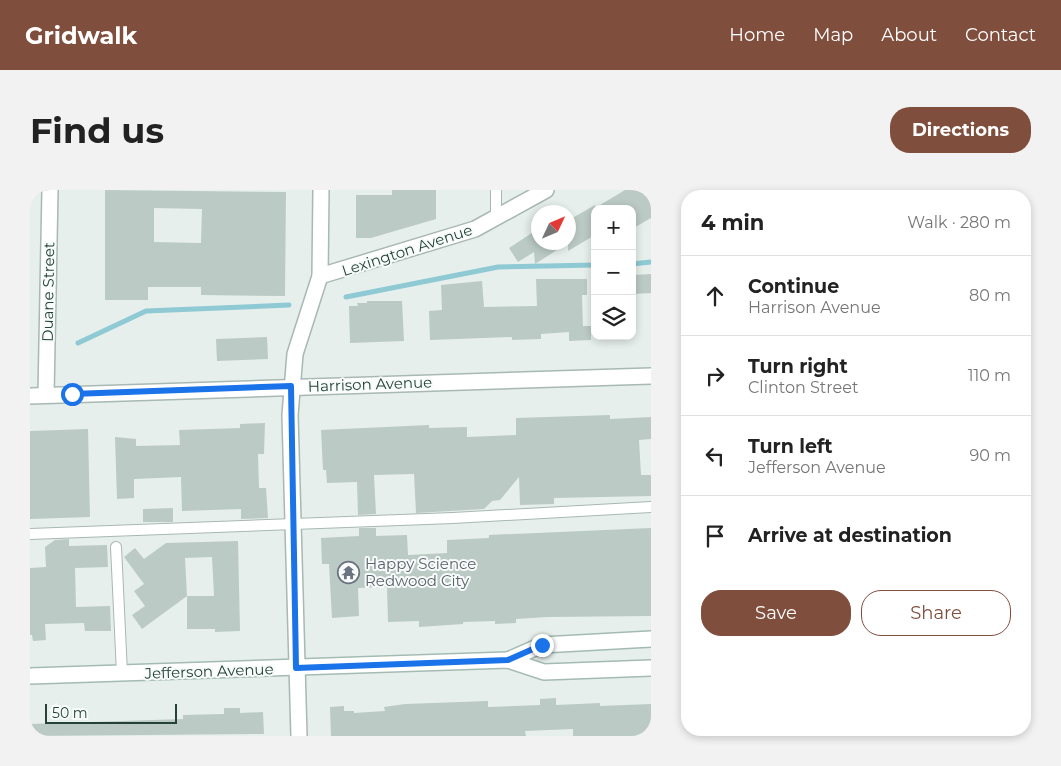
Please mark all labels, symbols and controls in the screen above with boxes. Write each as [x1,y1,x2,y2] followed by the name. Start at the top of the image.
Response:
[25,21,137,50] text: Gridwalk
[729,24,785,46] text: Home
[813,24,853,46] text: Map
[881,24,937,46] text: About
[965,24,1036,46] text: Contact
[890,107,1031,153] button: Directions
[30,109,164,152] text: Find us
[531,205,576,250] north arrow
[591,205,636,340] map controls
[591,205,636,250] button: +
[701,210,764,235] text: 4 min
[907,213,1011,232] text: Walk · 280 m
[339,220,475,280] street label: Lexington Avenue
[38,242,58,342] street label: Duane Street
[591,250,636,295] button: −
[748,275,839,298] text: Continue
[701,282,729,310] icon: ahead
[969,286,1011,305] text: 80 m
[591,295,636,340] button: layers
[748,298,881,317] text: Harrison Avenue
[748,355,848,378] text: Turn right
[701,362,729,390] icon: right
[968,366,1011,385] text: 110 m
[308,372,432,396] street label: Harrison Avenue
[748,378,858,397] text: Clinton Street
[61,383,84,406] route start
[748,435,833,458] text: Turn left
[701,442,729,470] icon: left
[969,446,1011,465] text: 90 m
[748,458,886,477] text: Jefferson Avenue
[701,522,729,550] icon: arrive
[748,524,952,547] text: Arrive at destination
[365,554,476,590] place label: Happy Science Redwood City
[337,560,361,584] temple icon: Happy Science Redwood City
[701,590,851,636] button: Save
[861,590,1011,636] button: Share
[531,634,554,657] route end
[143,659,274,683] street label: Jefferson Avenue
[45,701,178,724] scale bar
[52,704,88,722] text: 50 m

